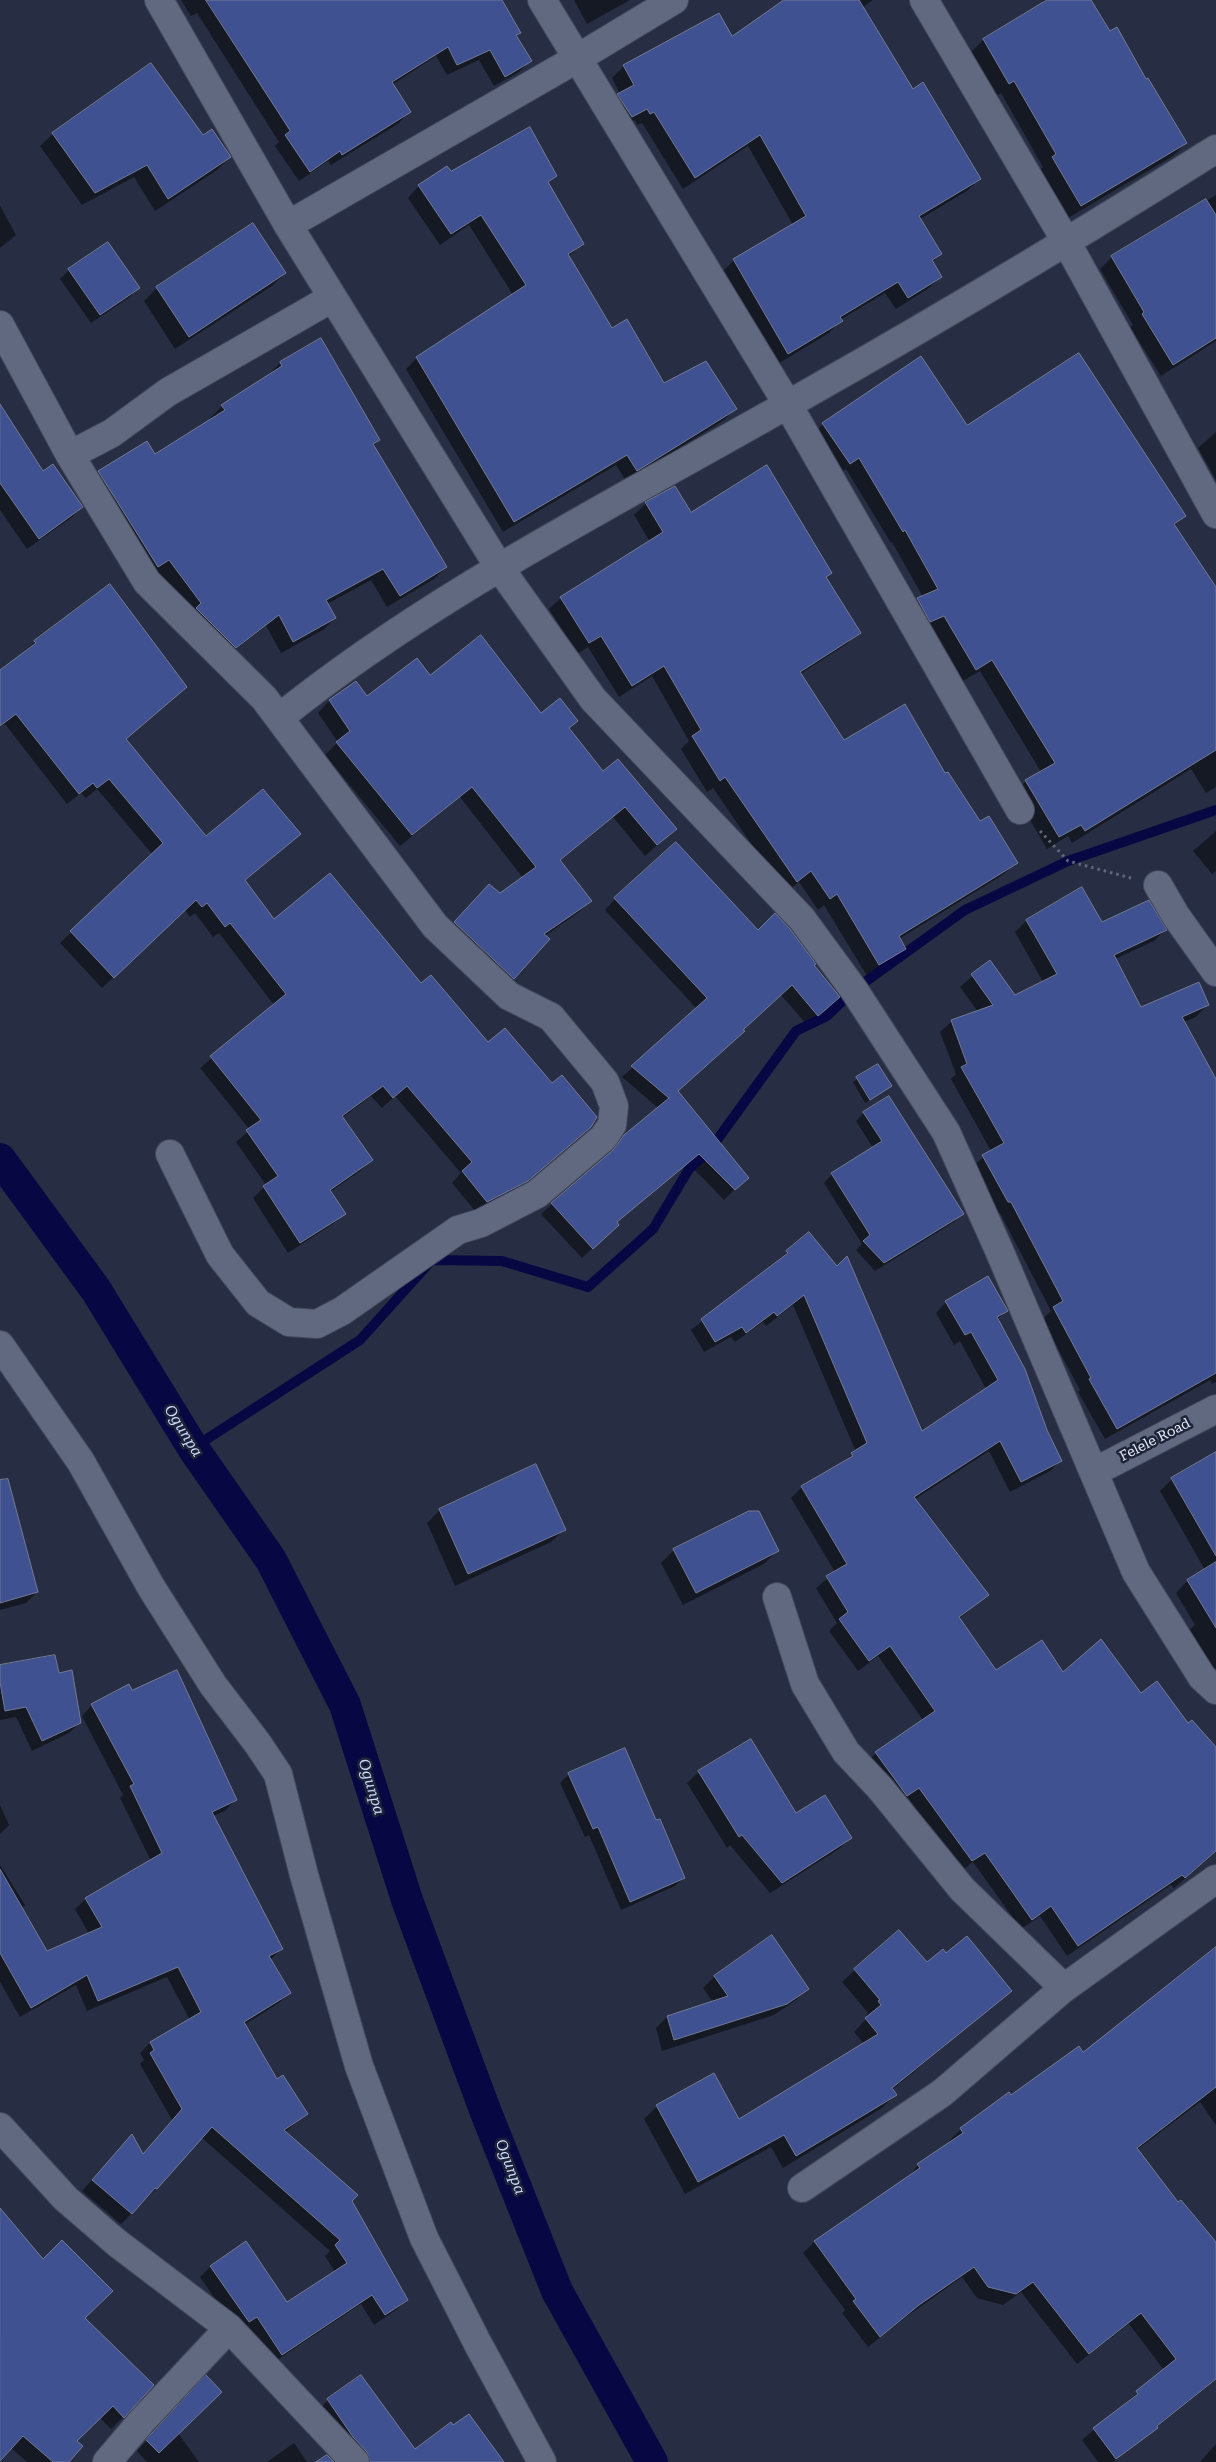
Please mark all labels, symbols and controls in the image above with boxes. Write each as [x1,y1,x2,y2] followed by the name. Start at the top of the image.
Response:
[160,1402,206,1460] water label: Ogunpa
[1117,1415,1193,1465] street label: Felele Road
[354,1757,388,1817] water label: Ogunpa
[491,2137,529,2197] water label: Ogunpa

